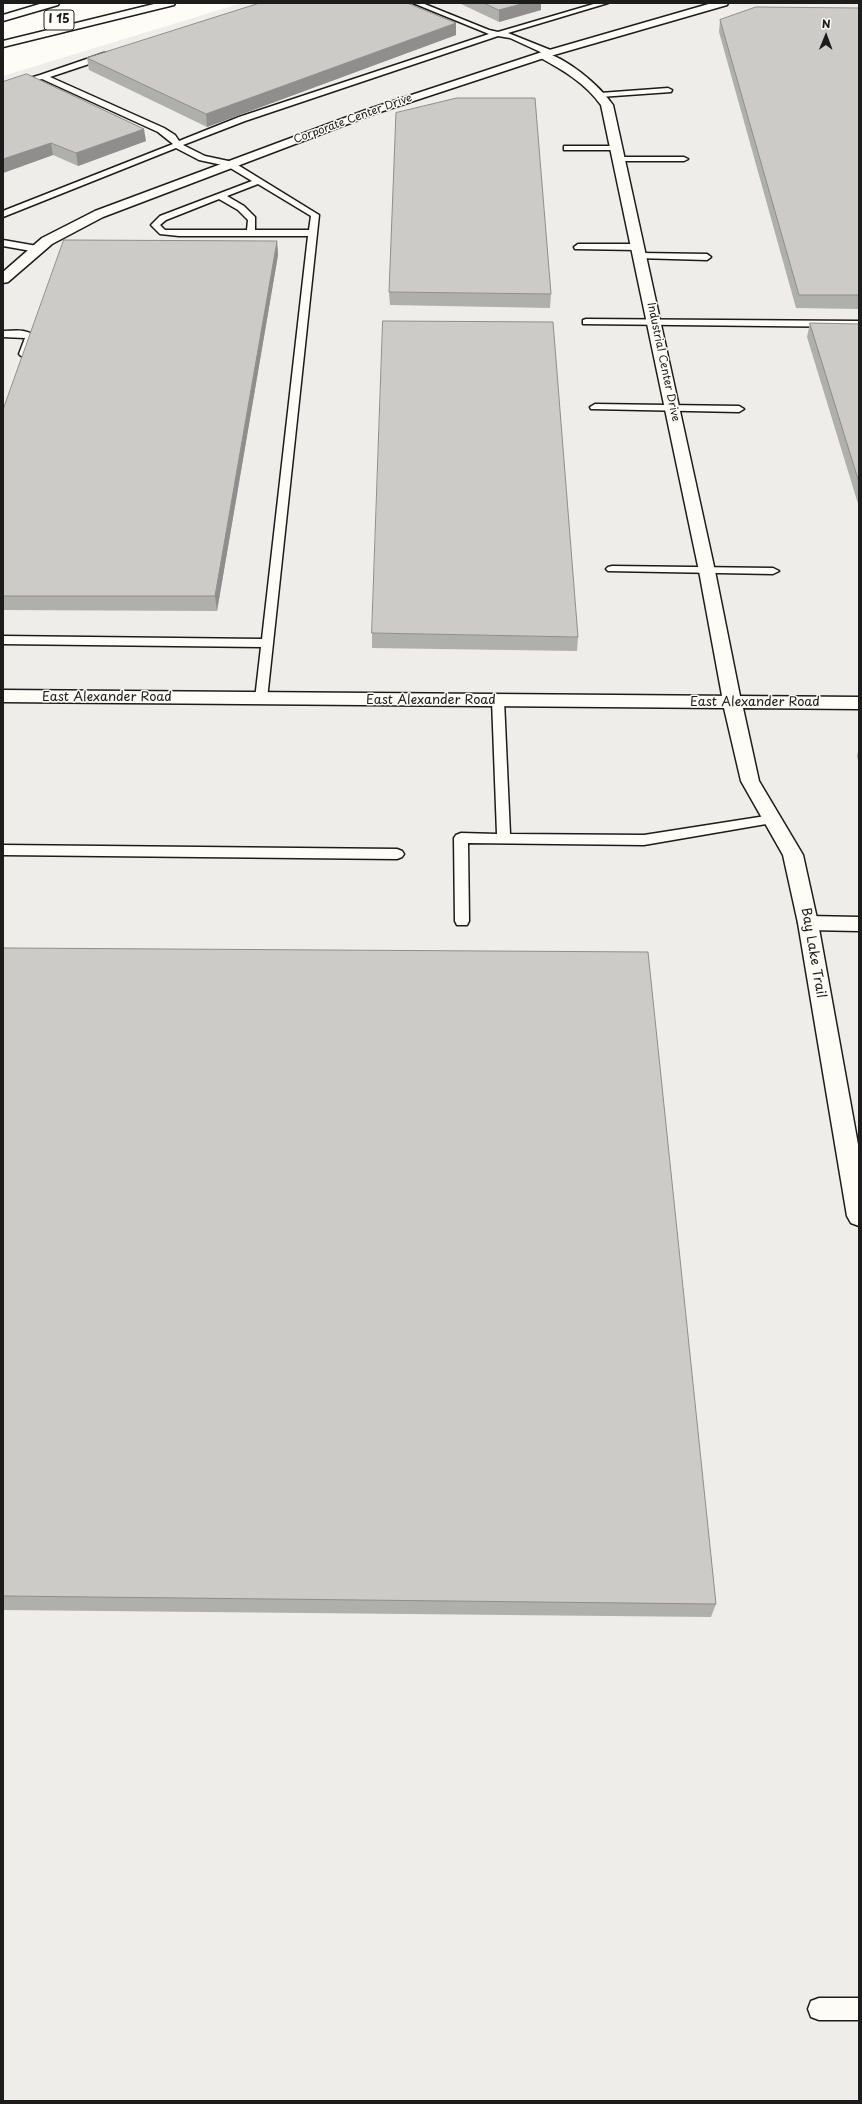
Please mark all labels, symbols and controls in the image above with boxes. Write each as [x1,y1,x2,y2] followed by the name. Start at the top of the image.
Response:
[44,10,74,30] road number: I 15
[822,15,831,32] text: N
[806,16,846,56] north arrow
[292,91,414,147] street label: Corporate Center Drive
[644,301,682,423] street label: Industrial Center Drive
[42,689,172,705] street label: East Alexander Road
[366,692,496,708] street label: East Alexander Road
[690,694,820,710] street label: East Alexander Road
[797,907,829,999] street label: Bay Lake Trail

